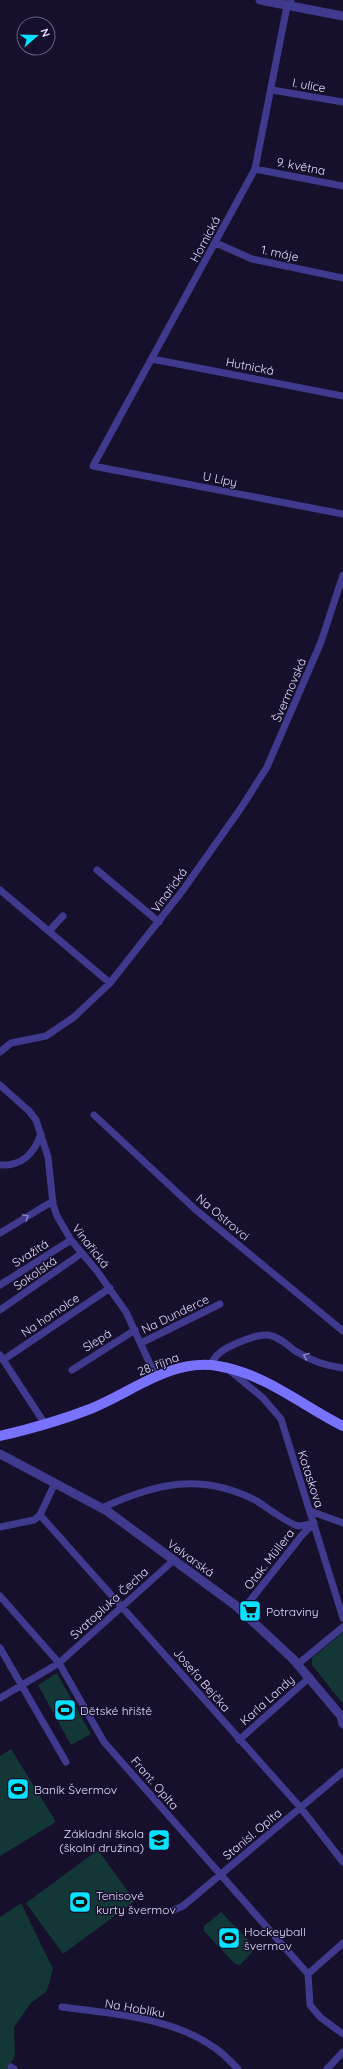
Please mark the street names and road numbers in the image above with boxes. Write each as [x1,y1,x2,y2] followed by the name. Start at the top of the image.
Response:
[291,75,327,95] street label: I. ulice
[275,154,327,178] street label: 9. května
[187,213,223,265] street label: Hornická
[260,242,300,264] street label: 1. máje
[225,354,275,378] street label: Hutnická
[201,468,239,490] street label: U Lípy
[269,656,309,724] street label: Švermovská
[148,865,190,915] street label: Vinařická
[193,1190,253,1244] street label: Na Ostrovci
[69,1221,113,1271] street label: Vinařická
[9,1236,51,1270] street label: Svažitá
[10,1253,60,1293] street label: Sokolská
[18,1290,82,1340] street label: Na homolce
[139,1291,211,1337] street label: Na Dunderce
[80,1326,114,1354] street label: Slepá
[135,1349,181,1379] street label: 28. října
[295,1449,327,1509] street label: Kotaskova
[241,1526,297,1592] street label: Otak. Müllera
[165,1536,217,1580] street label: Velvarská
[67,1564,151,1642] street label: Svatopluka Čecha
[170,1645,234,1715] street label: Josefa Bejčka
[237,1672,297,1728] street label: Karla Landy
[128,1753,182,1813] street label: Frant. Oplta
[220,1805,284,1863] street label: Stanisl. Oplta
[104,1995,166,2021] street label: Na Hoblíku

